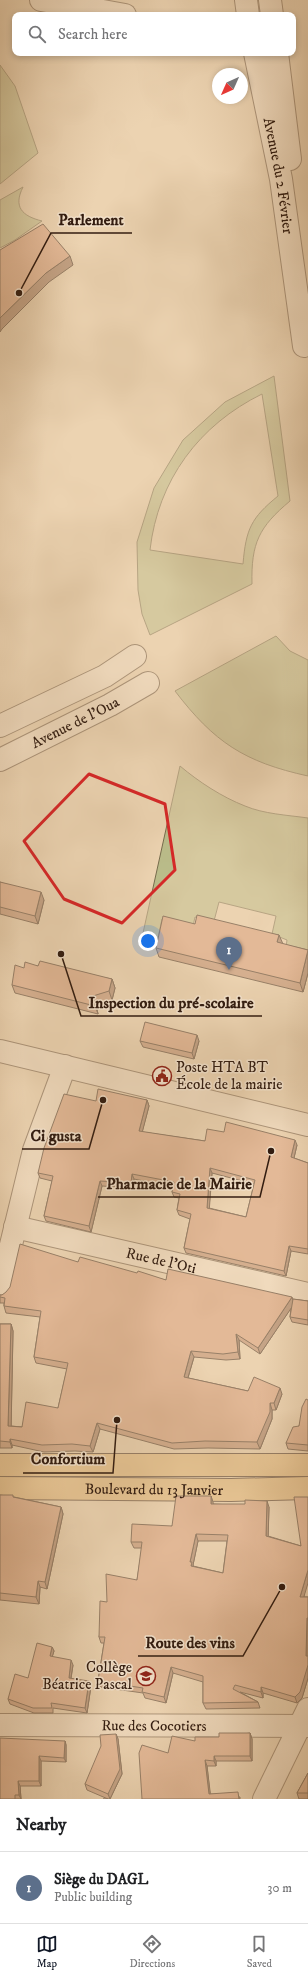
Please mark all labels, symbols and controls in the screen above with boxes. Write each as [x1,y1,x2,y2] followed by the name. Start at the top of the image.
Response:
[12,12,296,56] search box
[26,23,48,45] icon: search
[58,25,127,44] text: Search here
[212,68,248,104] north arrow
[259,116,298,236] street label: Avenue du 2 Février
[51,205,132,233] callout: Parlement
[58,210,125,230] text: Parlement
[28,692,123,753] street label: Avenue de l'Oua
[138,931,158,951] your location
[216,937,242,970] pin: 1
[81,988,262,1016] callout: Inspection du pré-scolaire
[88,993,254,1013] text: Inspection du pré-scolaire
[176,1058,282,1094] place label: Poste HTA BT École de la mairie
[151,1065,173,1087] public building icon: Poste HTA BT École de la mairie
[22,1121,89,1149] callout: Ci gusta
[31,1126,83,1146] text: Ci gusta
[98,1169,260,1197] callout: Pharmacie de la Mairie
[106,1174,252,1194] text: Pharmacie de la Mairie
[124,1244,198,1278] street label: Rue de l'Oti
[23,1445,113,1473] callout: Confortium
[31,1449,105,1469] text: Confortium
[85,1480,224,1500] street label: Boulevard du 13 Janvier
[138,1628,243,1656] callout: Route des vins
[145,1633,235,1653] text: Route des vins
[42,1658,132,1694] place label: Collège Béatrice Pascal
[135,1665,157,1687] school or university icon: Collège Béatrice Pascal
[101,1716,207,1736] street label: Rue des Cocotiers
[16,1814,66,1836] text: Nearby
[54,1870,148,1889] text: Siège du DAGL
[27,1880,31,1896] text: 1
[268,1880,292,1896] text: 30 m
[54,1889,132,1905] text: Public building
[36,1933,58,1971] tab: Map
[130,1933,175,1971] tab: Directions
[247,1933,272,1971] tab: Saved

